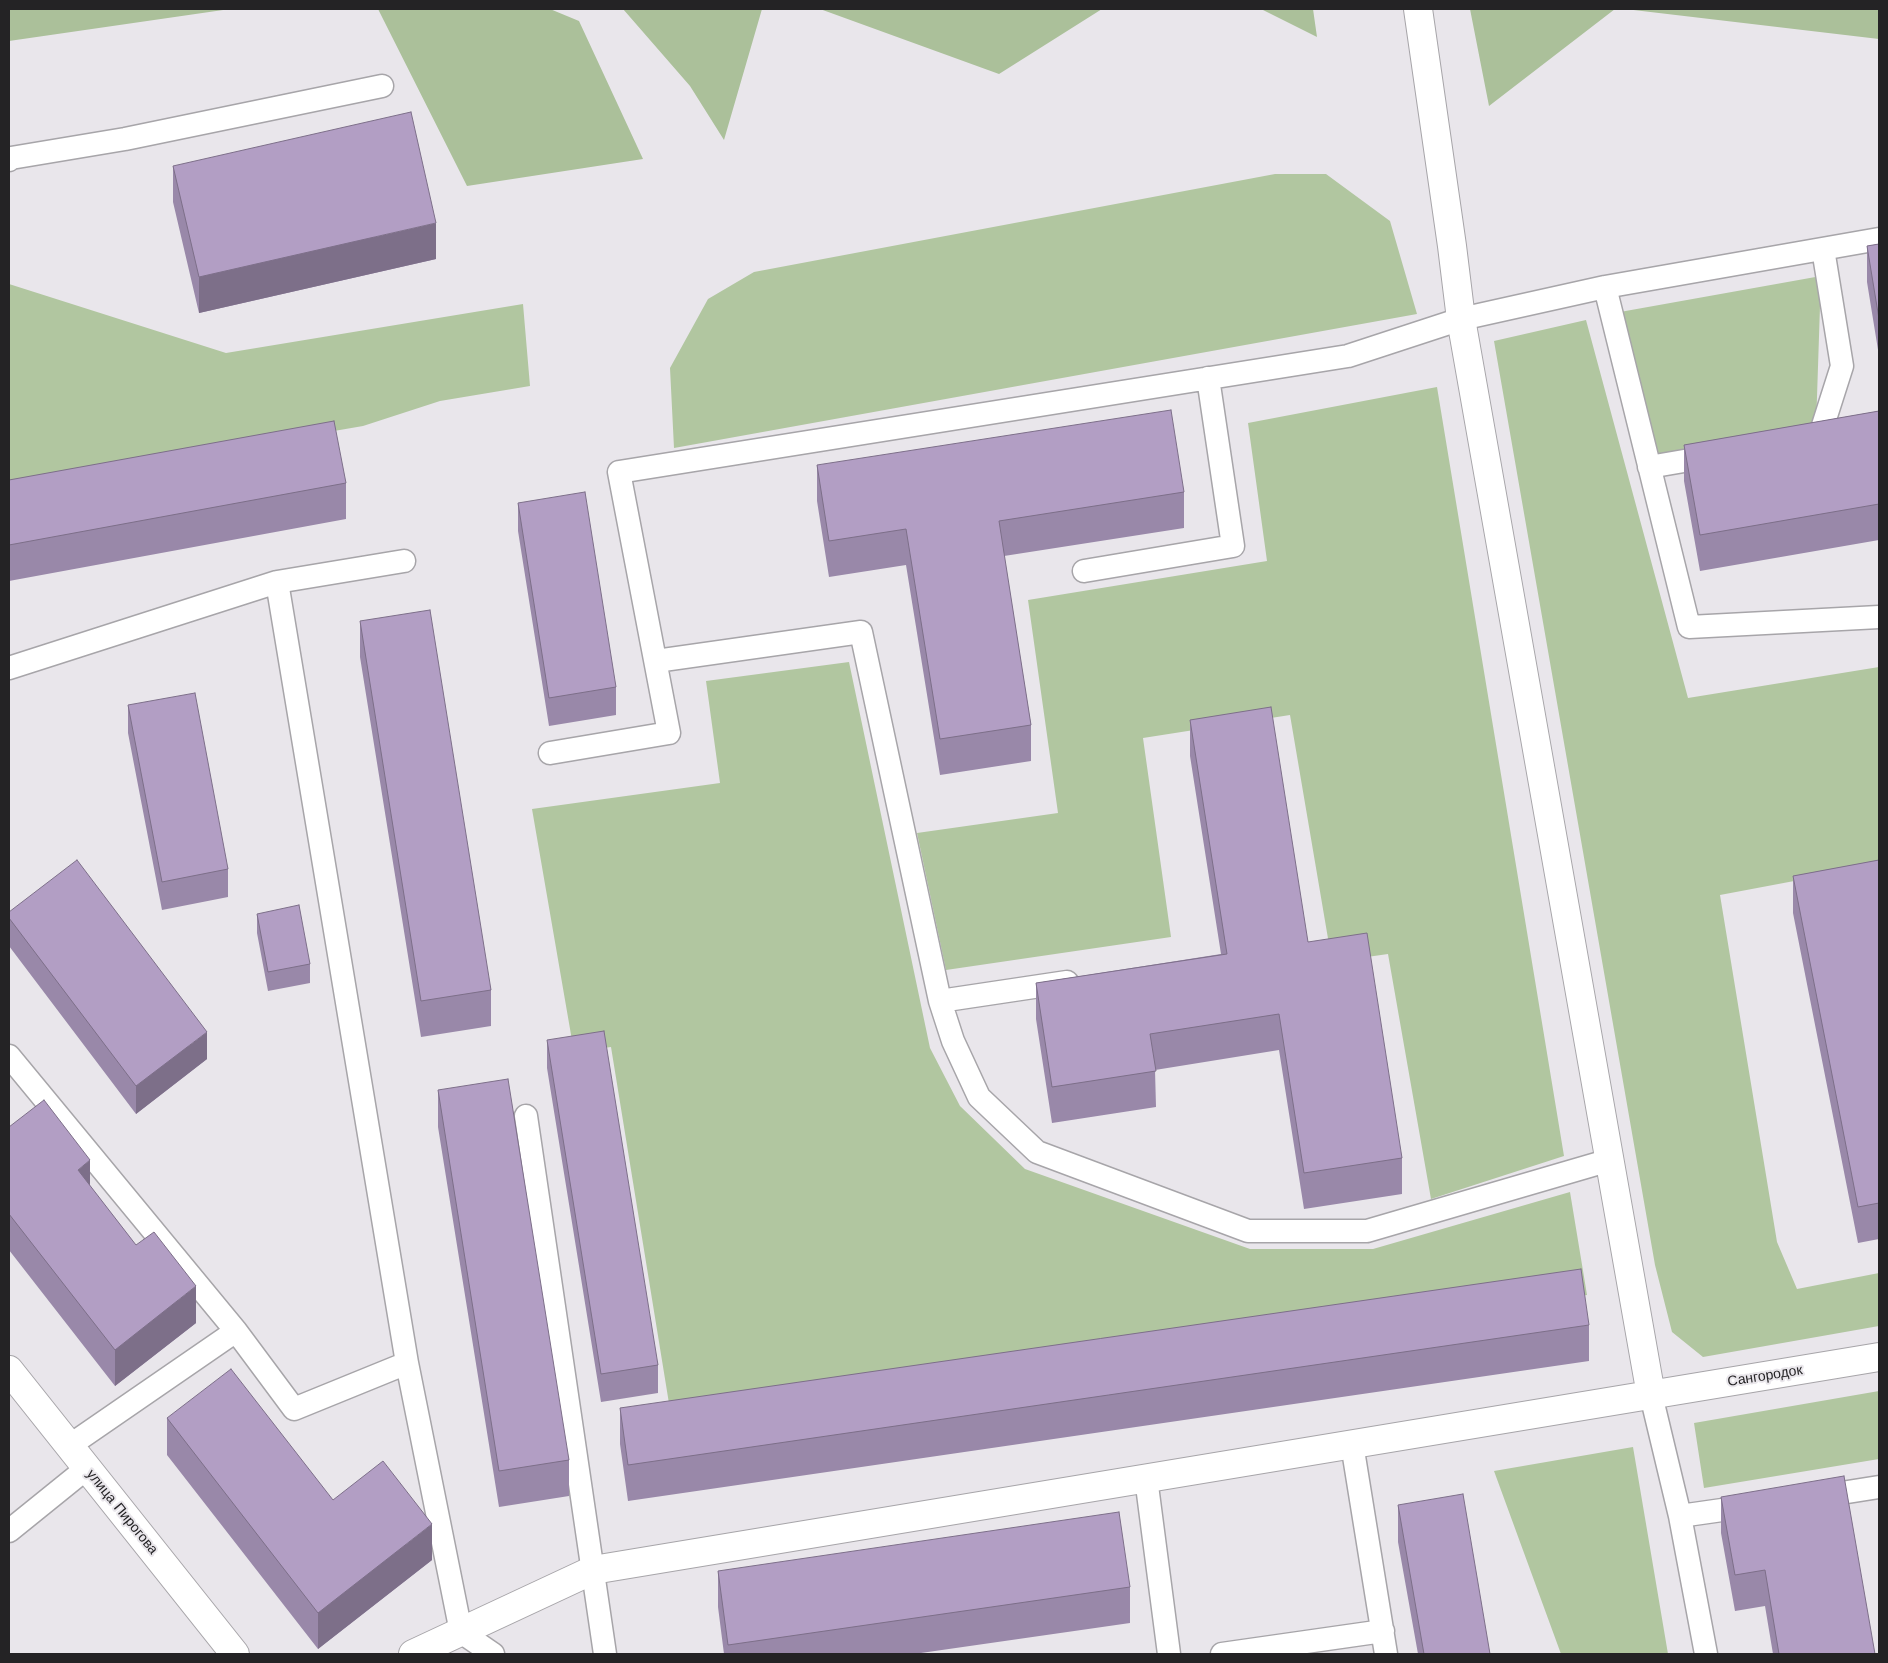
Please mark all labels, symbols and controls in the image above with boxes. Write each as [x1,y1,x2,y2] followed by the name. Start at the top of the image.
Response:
[1726,1362,1804,1390] street label: Сангородок
[83,1466,161,1558] street label: улица Пирогова

